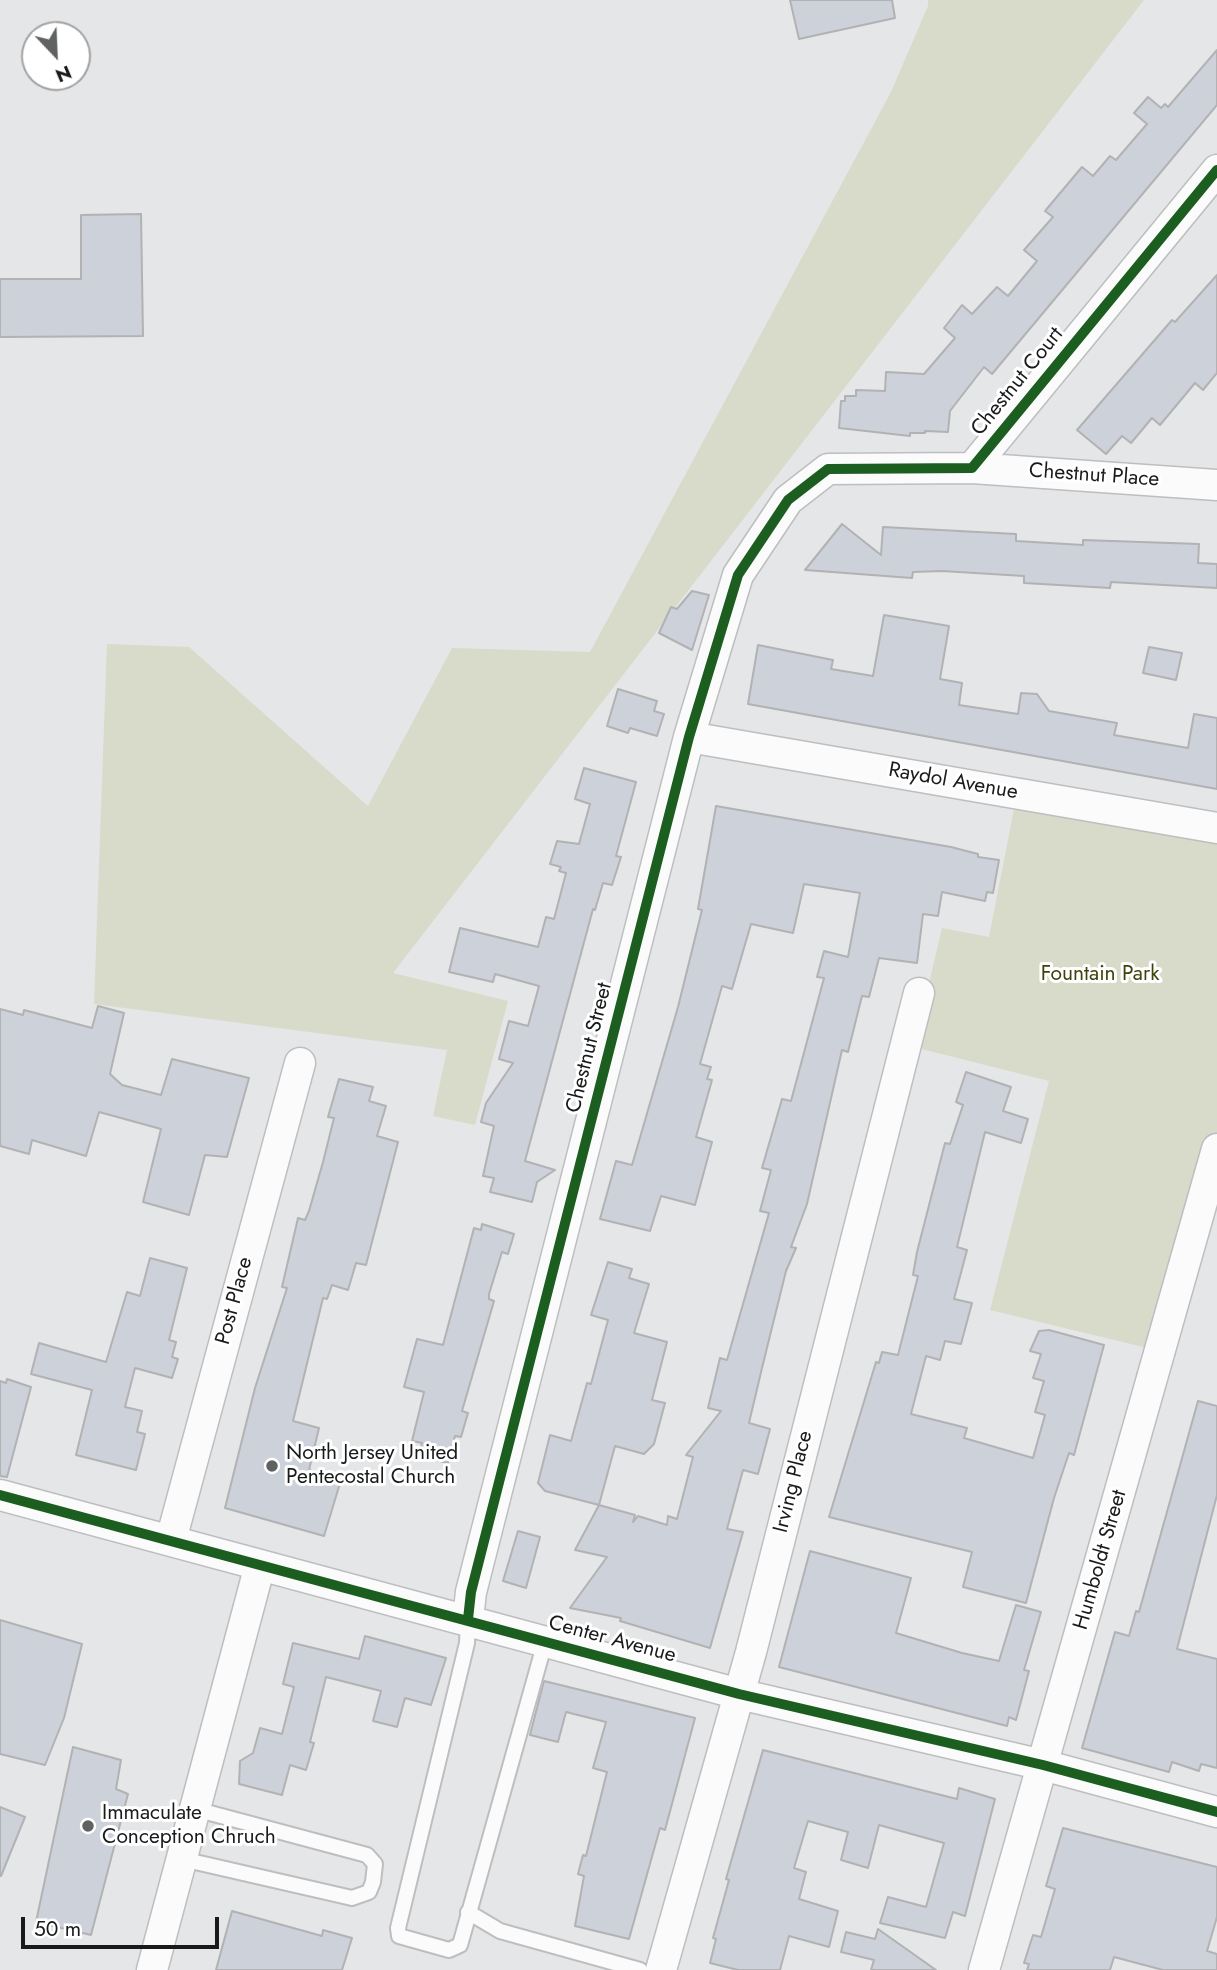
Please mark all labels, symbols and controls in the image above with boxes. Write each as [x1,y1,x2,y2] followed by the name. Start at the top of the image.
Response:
[21,21,91,91] north arrow
[51,59,76,89] text: N
[967,323,1069,441] street label: Chestnut Court
[1028,459,1160,493] street label: Chestnut Place
[886,758,1020,806] street label: Raydol Avenue
[1041,962,1159,988] park label: Fountain Park
[562,980,618,1116] street label: Chestnut Street
[211,1255,259,1347] street label: Post Place
[769,1428,819,1536] street label: Irving Place
[286,1441,458,1491] place label: North Jersey United Pentecostal Church
[264,1458,280,1474] marker: North Jersey United Pentecostal Church
[1069,1487,1133,1633] street label: Humboldt Street
[545,1611,679,1669] street label: Center Avenue
[102,1801,276,1851] place label: Immaculate Conception Chruch
[80,1818,96,1834] marker: Immaculate Conception Chruch
[24,1904,222,1948] scale bar
[34,1914,81,1944] text: 50 m

